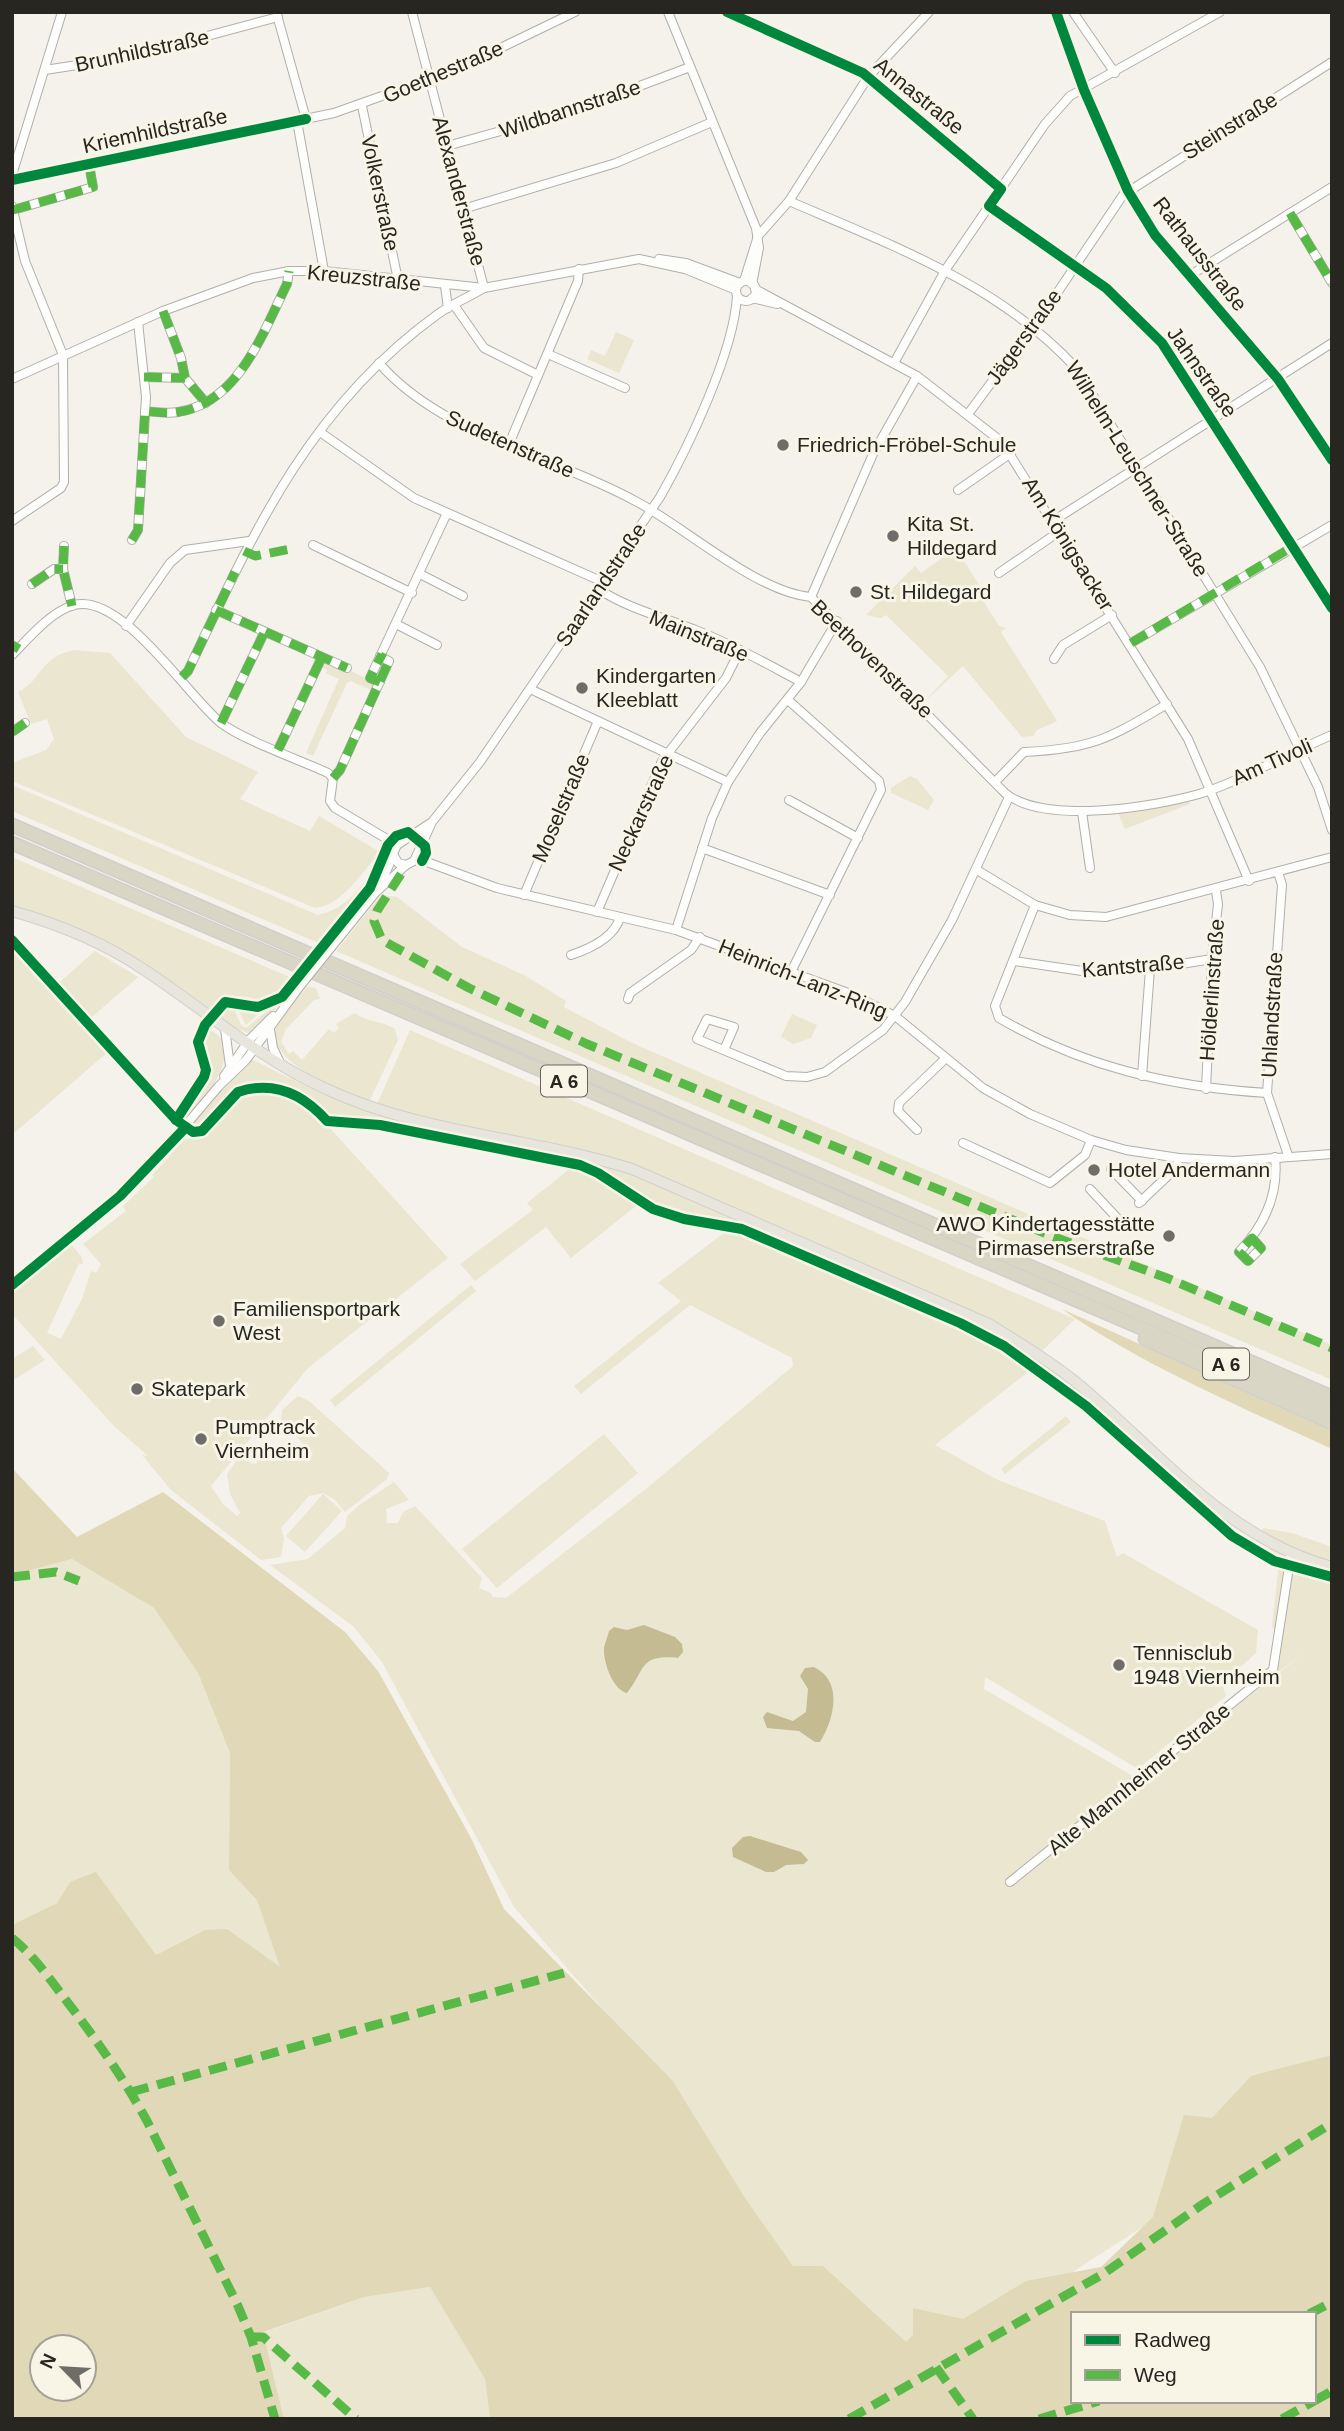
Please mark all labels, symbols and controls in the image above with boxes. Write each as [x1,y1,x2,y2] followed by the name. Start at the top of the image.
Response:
[73,25,211,76] street label: Brunhildstraße
[379,36,506,107] street label: Goethestraße
[870,53,969,139] street label: Annastraße
[496,75,643,142] street label: Wildbannstraße
[1178,87,1281,164] street label: Steinstraße
[81,104,229,157] street label: Kriemhildstraße
[428,113,491,268] street label: Alexanderstraße
[357,133,404,253] street label: Volkerstraße
[1149,192,1252,315] street label: Rathausstraße
[306,260,422,295] street label: Kreuzstraße
[981,285,1066,389] street label: Jägerstraße
[1163,322,1242,421] street label: Jahnstraße
[1061,357,1213,581] street label: Wilhelm-Leuschner-Straße
[443,405,578,482] street label: Sudetenstraße
[797,433,1016,456] place label: Friedrich-Fröbel-Schule
[775,437,791,453] marker: Friedrich-Fröbel-Schule
[1018,473,1119,615] street label: Am Königsacker
[907,512,997,559] place label: Kita St. Hildegard
[551,519,650,651] street label: Saarlandstraße
[885,528,901,544] marker: Kita St. Hildegard
[870,580,991,603] place label: St. Hildegard
[848,584,864,600] marker: St. Hildegard
[807,595,938,722] street label: Beethovenstraße
[646,605,752,666] street label: Mainstraße
[596,664,716,711] place label: Kindergarten Kleeblatt
[574,680,590,696] marker: Kindergarten Kleeblatt
[1228,734,1315,789] street label: Am Tivoli
[527,750,594,865] street label: Moselstraße
[603,751,678,875] street label: Neckarstraße
[1195,918,1228,1062] street label: Hölderlinstraße
[716,934,891,1023] street label: Heinrich-Lanz-Ring
[1081,950,1185,981] street label: Kantstraße
[1257,951,1286,1079] street label: Uhlandstraße
[541,1065,587,1096] road number: A 6
[1108,1158,1270,1181] place label: Hotel Andermann
[1086,1162,1102,1178] marker: Hotel Andermann
[936,1212,1155,1259] place label: AWO Kindertagesstätte Pirmasenserstraße
[1161,1228,1177,1244] marker: AWO Kindertagesstätte Pirmasenserstraße
[233,1297,400,1344] place label: Familiensportpark West
[211,1313,227,1329] marker: Familiensportpark West
[1203,1348,1249,1380] road number: A 6
[151,1377,246,1400] place label: Skatepark
[129,1381,145,1397] marker: Skatepark
[215,1415,316,1462] place label: Pumptrack Viernheim
[193,1431,209,1447] marker: Pumptrack Viernheim
[1133,1641,1280,1688] place label: Tennisclub 1948 Viernheim
[1111,1657,1127,1673] marker: Tennisclub 1948 Viernheim
[1043,1698,1234,1859] street label: Alte Mannheimer Straße
[1071,2312,1316,2403] legend
[1134,2328,1211,2351] text: Radweg
[28,2333,98,2403] north arrow
[36,2350,60,2372] text: N
[1134,2363,1177,2386] text: Weg

